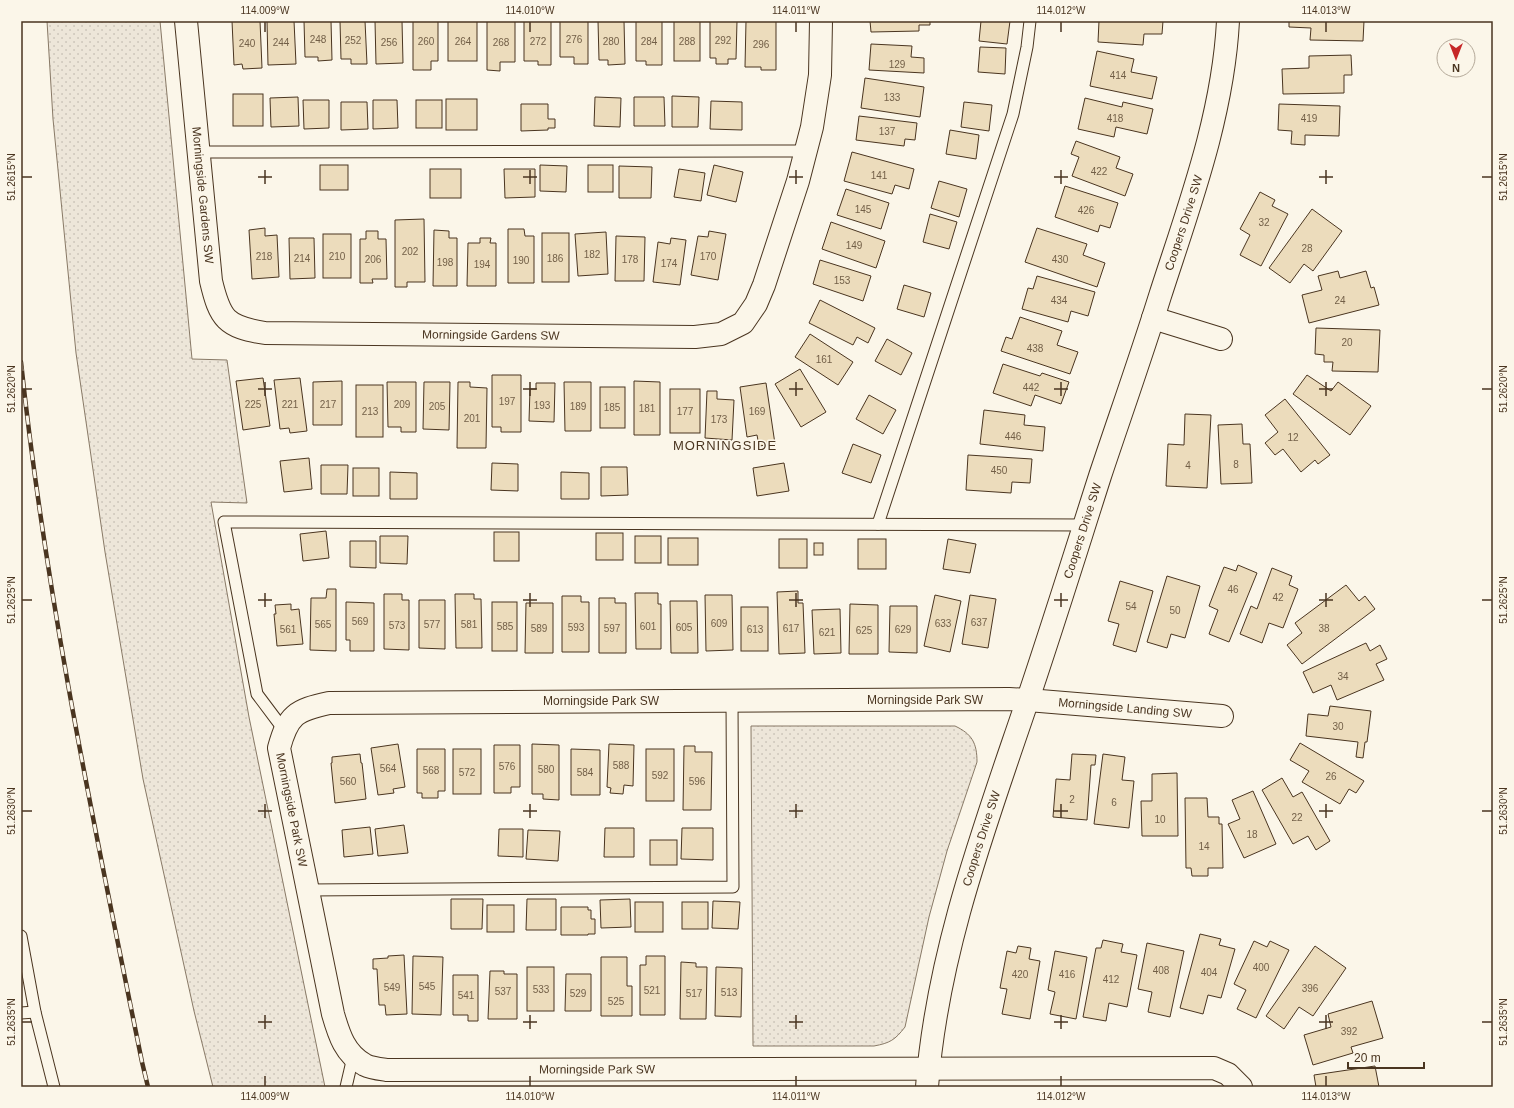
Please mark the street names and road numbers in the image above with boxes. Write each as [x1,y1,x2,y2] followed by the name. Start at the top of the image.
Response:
[189,126,216,265] street label: Morningside Gardens SW
[1162,173,1206,272] street label: Coopers Drive SW
[422,327,560,343] street label: Morningside Gardens SW
[1061,481,1105,580] street label: Coopers Drive SW
[867,693,984,707] street label: Morningside Park SW
[543,694,660,708] street label: Morningside Park SW
[1058,695,1193,721] street label: Morningside Landing SW
[273,752,310,869] street label: Morningside Park SW
[960,788,1003,888] street label: Coopers Drive SW
[539,1062,656,1077] street label: Morningside Park SW

